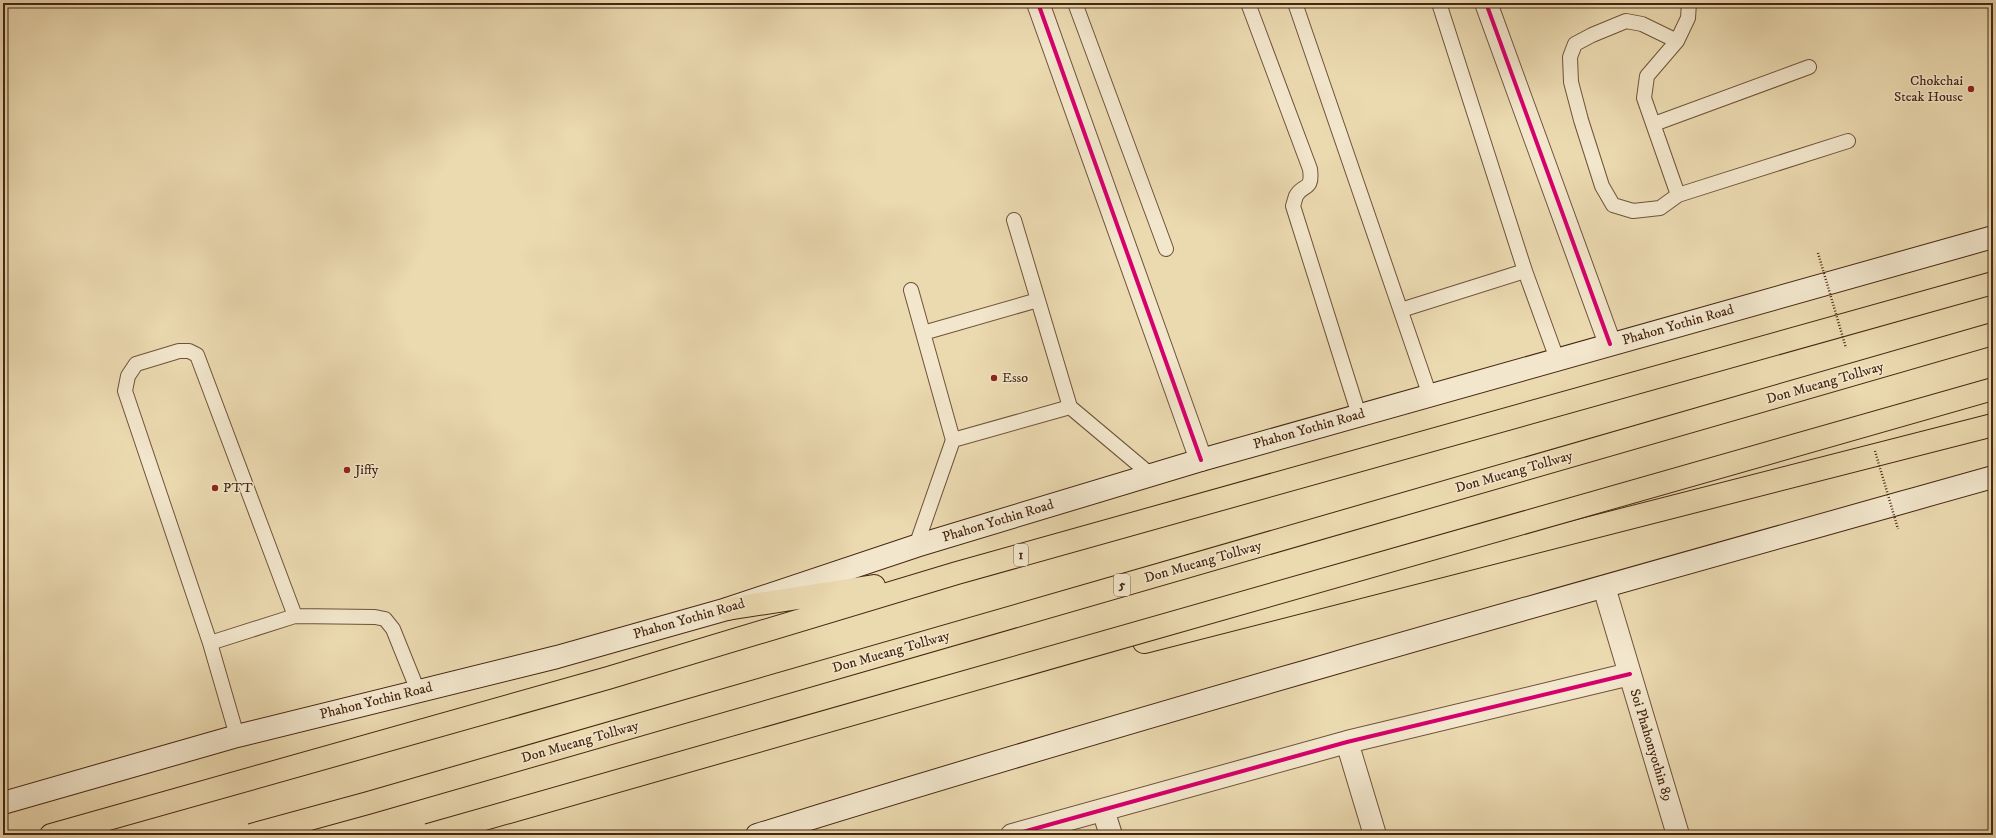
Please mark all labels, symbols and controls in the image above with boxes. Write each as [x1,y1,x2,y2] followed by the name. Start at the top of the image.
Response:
[1894,72,1963,106] place label: Chokchai Steak House
[1966,84,1976,94] marker: Chokchai Steak House
[1620,300,1736,350] street label: Phahon Yothin Road
[1764,358,1886,408] street label: Don Mueang Tollway
[1002,369,1028,387] place label: Esso
[989,373,999,383] marker: Esso
[1251,404,1367,454] street label: Phahon Yothin Road
[1453,447,1575,497] street label: Don Mueang Tollway
[353,461,379,479] place label: Jiffy
[342,465,352,475] marker: Jiffy
[223,479,253,497] place label: PTT
[210,483,220,493] marker: PTT
[940,496,1056,546] street label: Phahon Yothin Road
[1142,537,1264,587] street label: Don Mueang Tollway
[1014,544,1028,566] road number: 1
[1114,574,1130,596] road number: 5
[631,594,747,644] street label: Phahon Yothin Road
[830,627,952,677] street label: Don Mueang Tollway
[318,678,434,724] street label: Phahon Yothin Road
[1625,687,1677,803] street label: Soi Phahonyothin 89
[519,717,641,767] street label: Don Mueang Tollway

